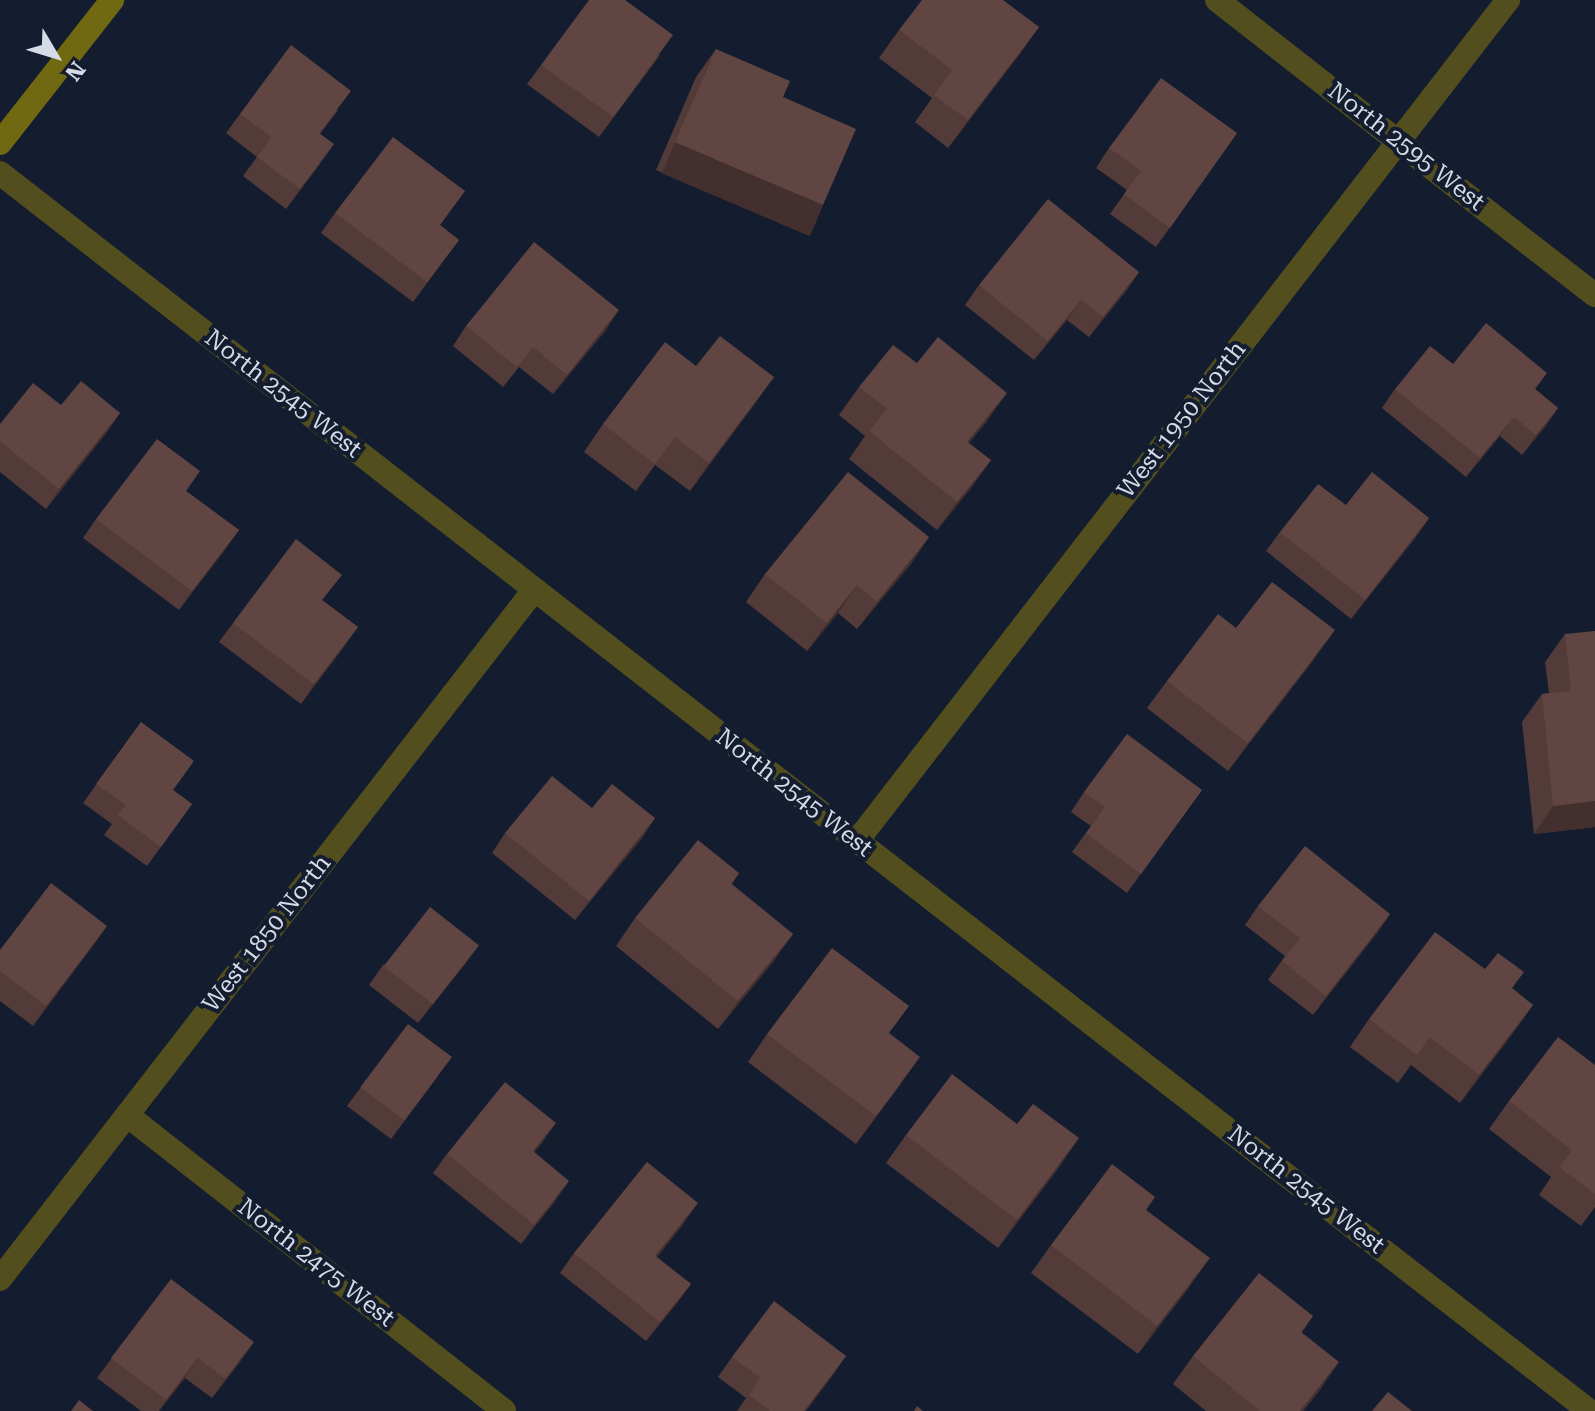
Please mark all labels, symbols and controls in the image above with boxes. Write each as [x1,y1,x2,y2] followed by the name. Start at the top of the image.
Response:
[16,16,96,96] north arrow
[60,57,90,85] text: N
[1322,77,1490,217] street label: North 2595 West
[199,324,367,464] street label: North 2545 West
[1112,336,1252,504] street label: West 1950 North
[710,723,878,863] street label: North 2545 West
[197,850,337,1018] street label: West 1850 North
[1222,1120,1390,1260] street label: North 2545 West
[232,1193,400,1333] street label: North 2475 West

